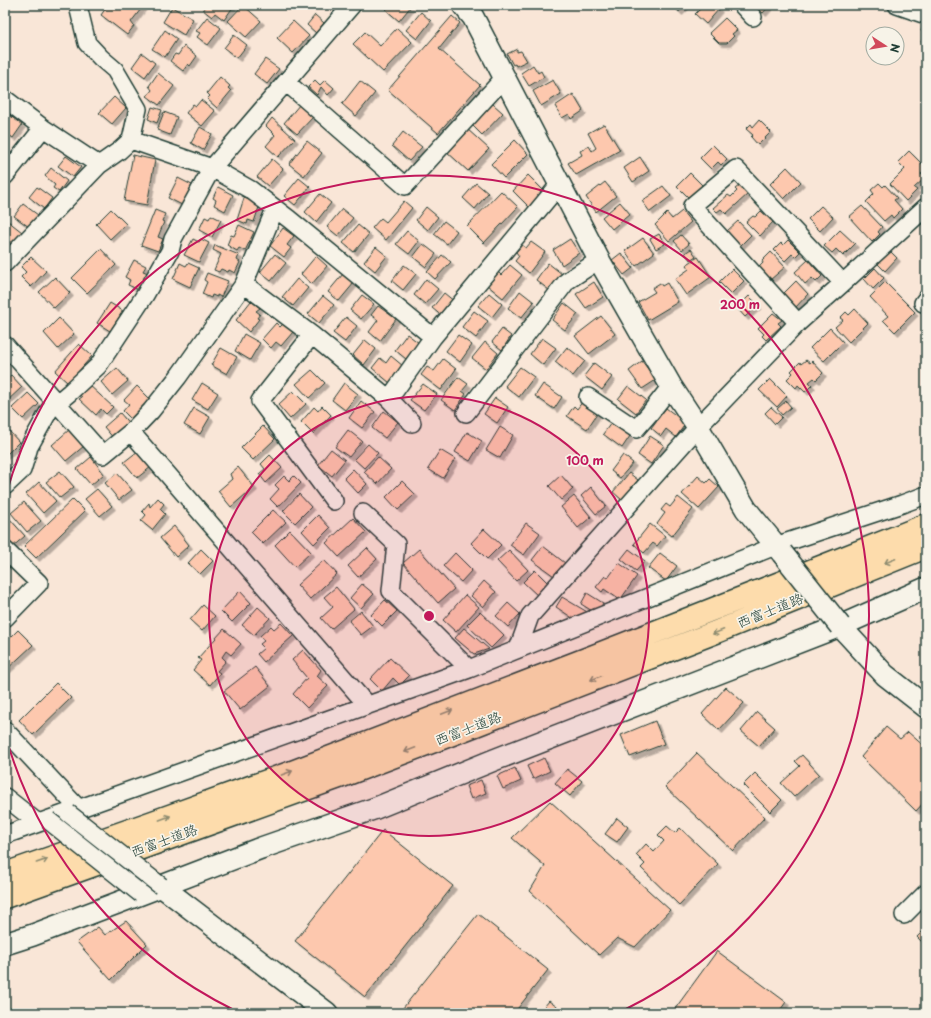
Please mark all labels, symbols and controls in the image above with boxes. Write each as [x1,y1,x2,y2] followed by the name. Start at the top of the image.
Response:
[865,26,905,66] north arrow
[886,42,904,54] text: N
[720,295,760,313] text: 200 m
[566,451,604,469] text: 100 m
[884,558,896,566] one-way arrow
[734,587,806,633] street label: 西富士道路
[422,609,436,623] centre of rings
[712,628,724,636] one-way arrow
[591,675,603,683] one-way arrow
[432,706,504,750] street label: 西富士道路
[441,708,453,716] one-way arrow
[403,747,416,754] one-way arrow
[280,769,292,777] one-way arrow
[158,814,171,821] one-way arrow
[128,818,200,862] street label: 西富士道路
[35,857,48,864] one-way arrow

